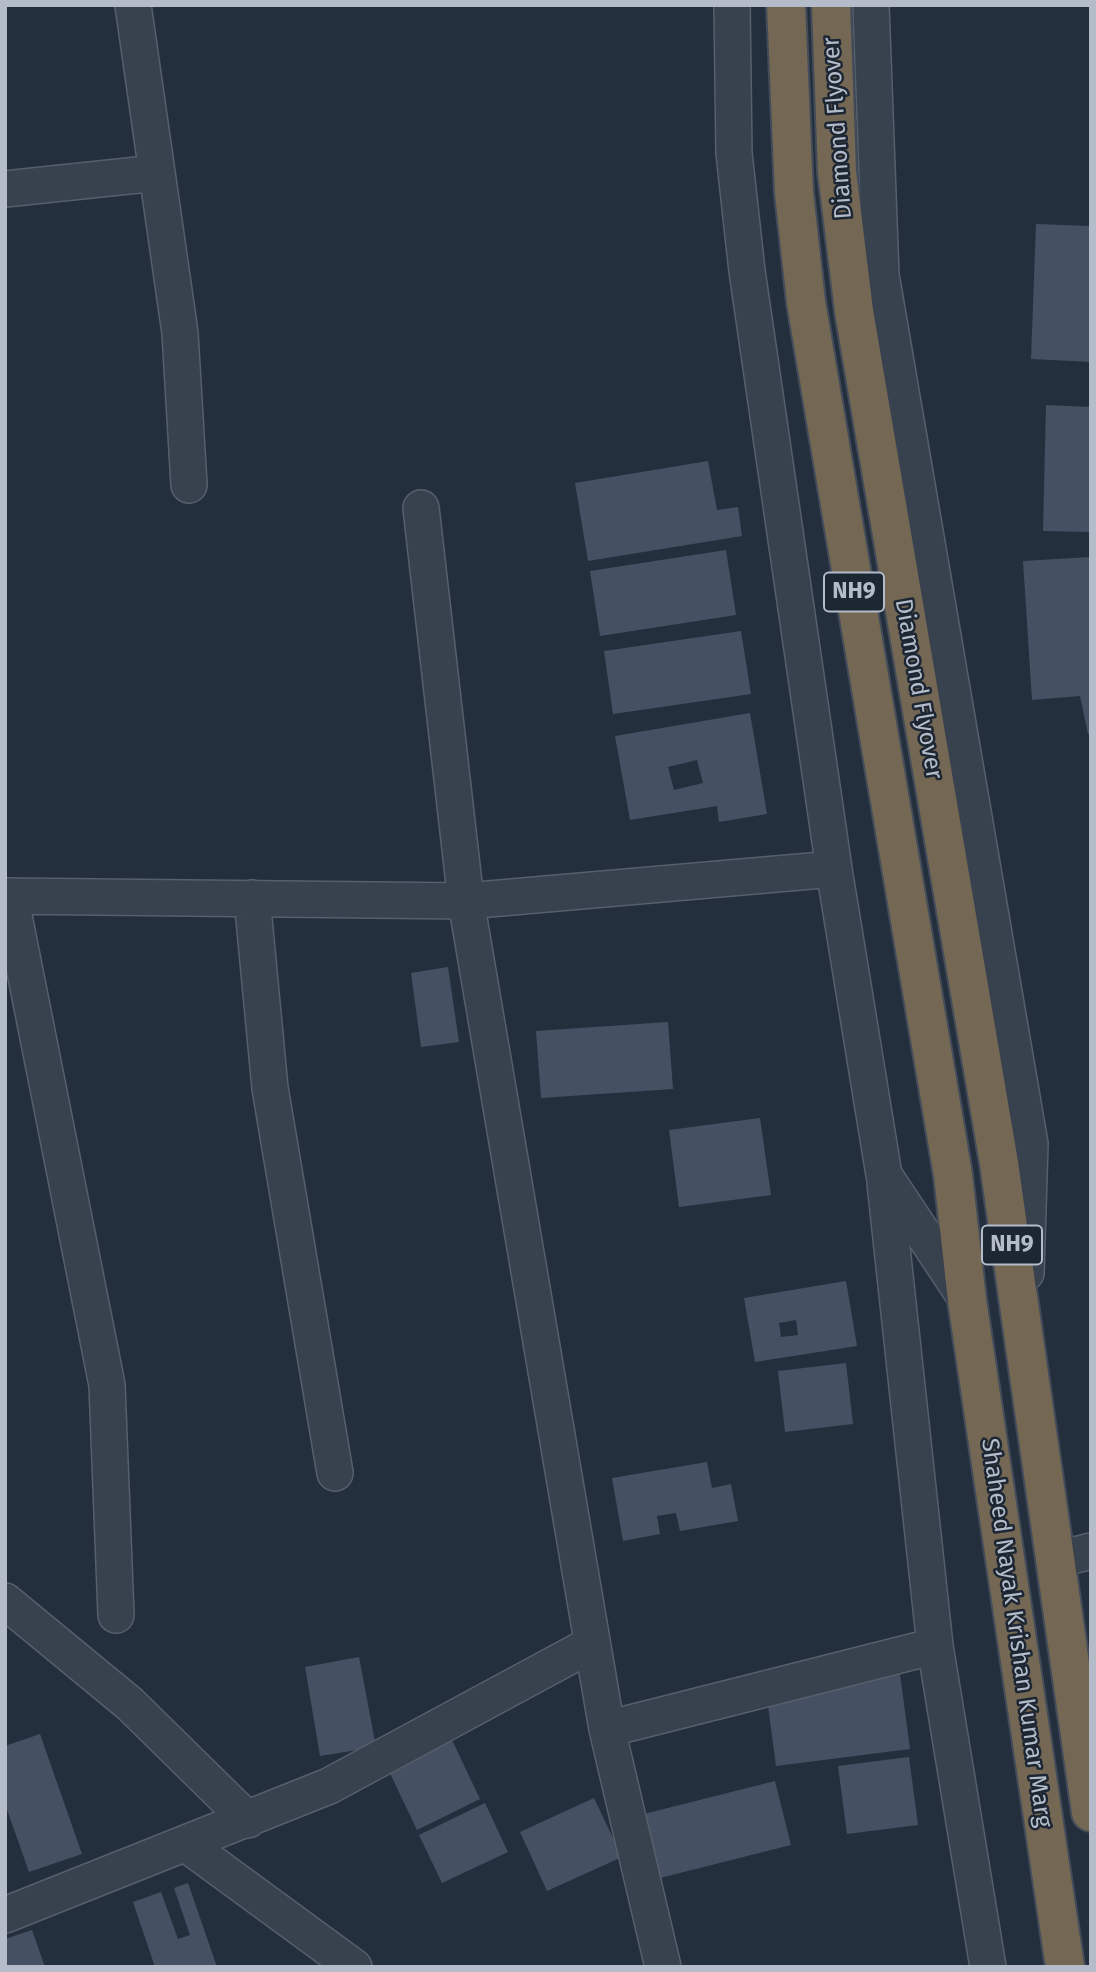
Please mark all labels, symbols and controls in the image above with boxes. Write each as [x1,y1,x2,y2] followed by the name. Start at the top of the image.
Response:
[817,36,859,220] street label: Diamond Flyover
[824,572,884,612] road number: NH9
[888,597,948,781] street label: Diamond Flyover
[982,1226,1042,1264] road number: NH9
[974,1437,1058,1829] street label: Shaheed Nayak Krishan Kumar Marg

